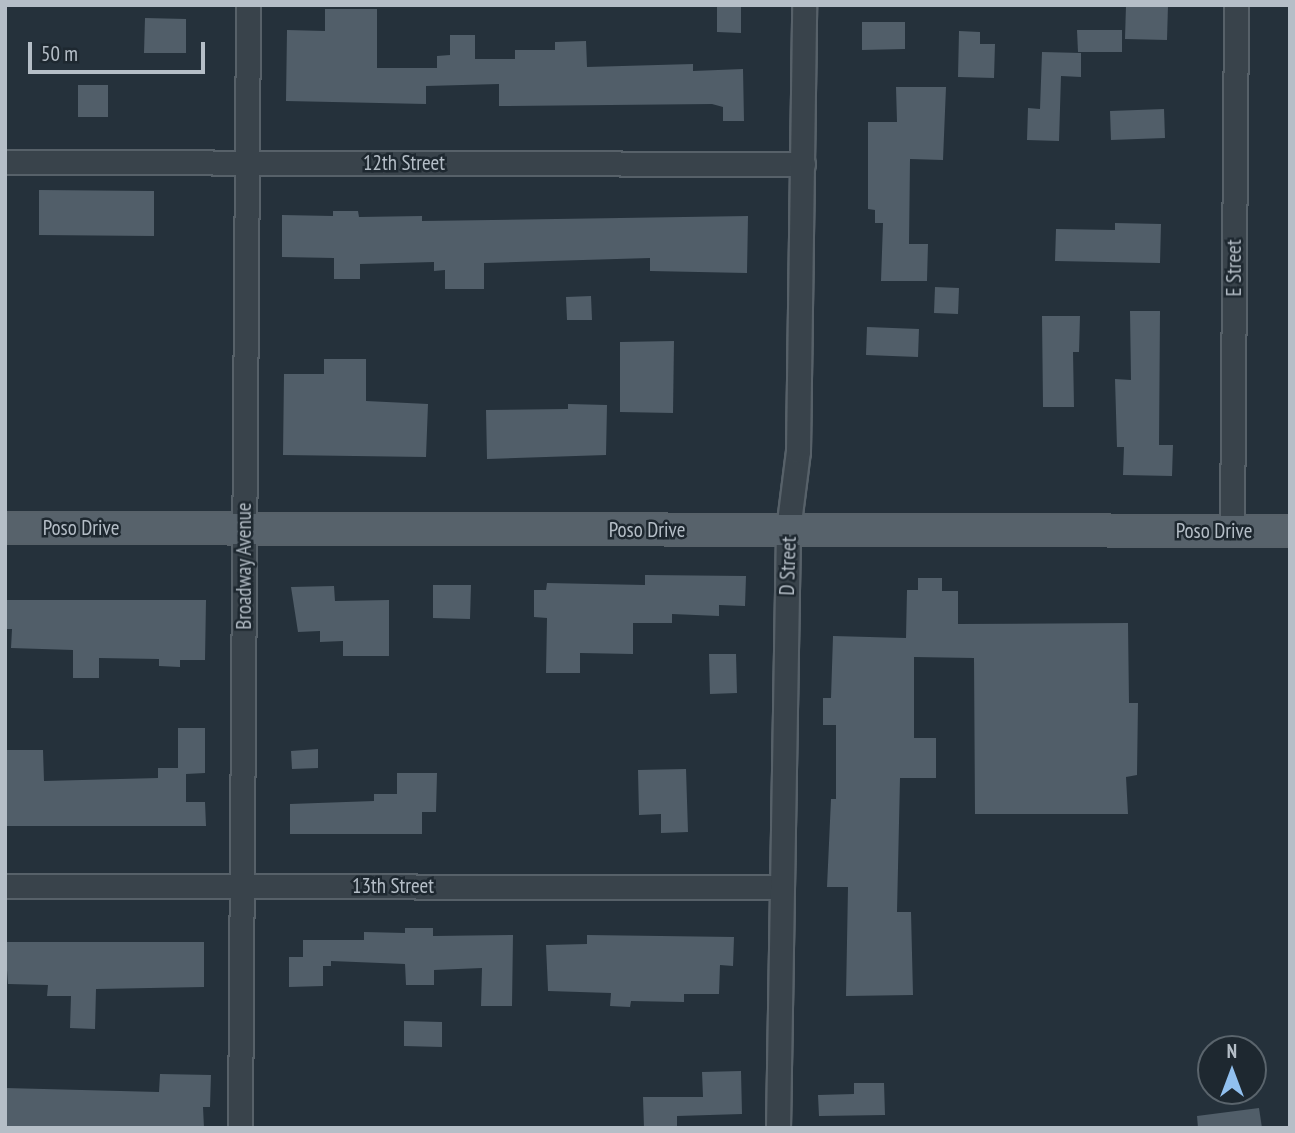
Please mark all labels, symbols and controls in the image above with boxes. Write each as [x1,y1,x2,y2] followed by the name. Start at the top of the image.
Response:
[32,28,208,72] scale bar
[41,40,78,67] text: 50 m
[363,150,445,176] street label: 12th Street
[1221,240,1247,296] street label: E Street
[231,502,257,630] street label: Broadway Avenue
[43,515,119,541] street label: Poso Drive
[609,517,685,543] street label: Poso Drive
[1176,518,1252,544] street label: Poso Drive
[774,536,802,596] street label: D Street
[352,873,434,899] street label: 13th Street
[1197,1035,1267,1105] north arrow
[1227,1039,1237,1063] text: N

